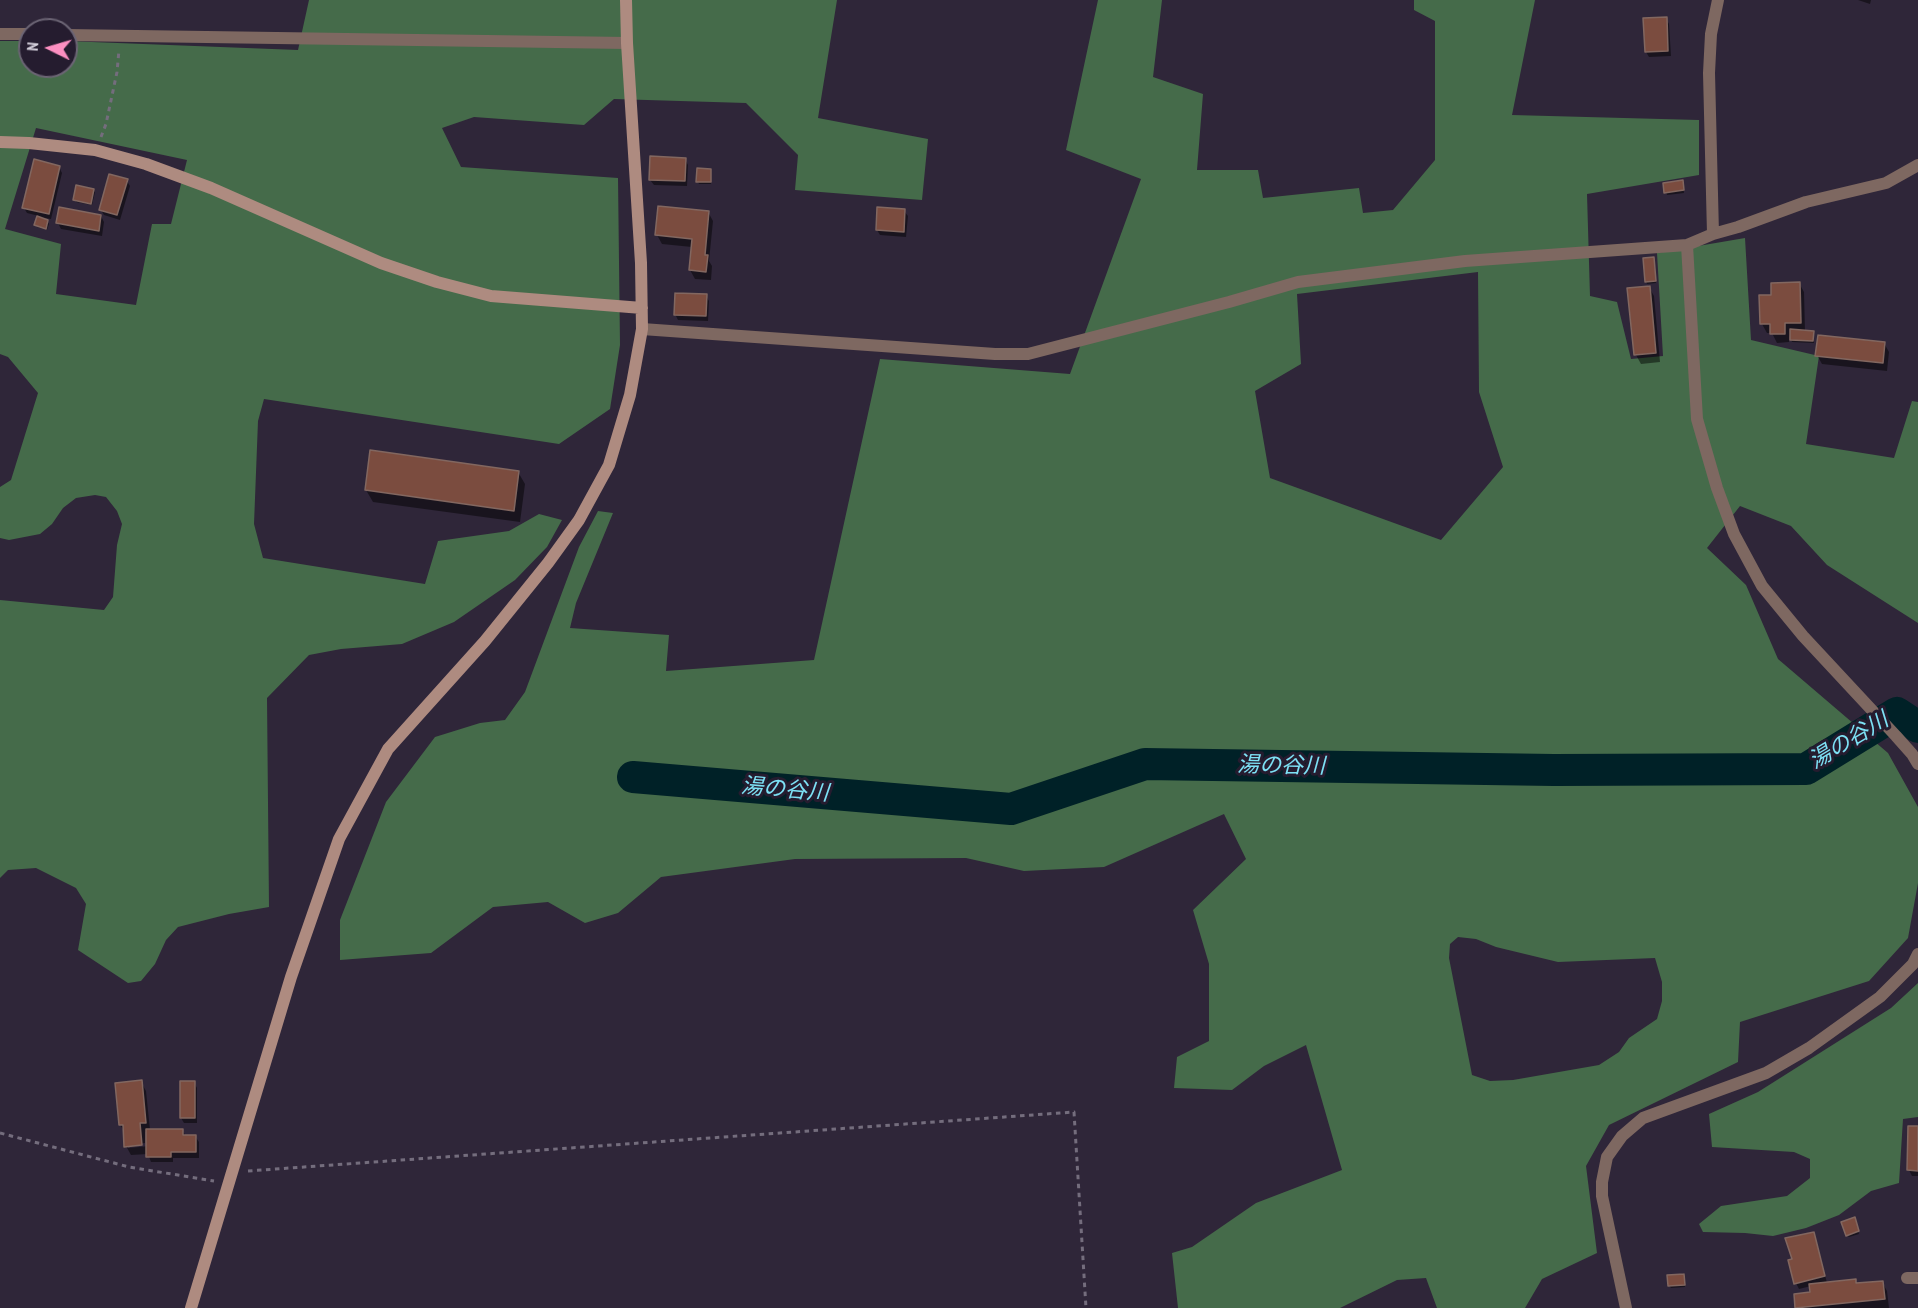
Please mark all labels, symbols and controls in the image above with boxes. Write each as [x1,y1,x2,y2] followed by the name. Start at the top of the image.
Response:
[18,18,78,78] north arrow
[22,41,42,52] text: N
[1804,707,1894,775] water label: 湯の谷川
[1237,752,1325,780] water label: 湯の谷川
[740,773,830,807] water label: 湯の谷川

